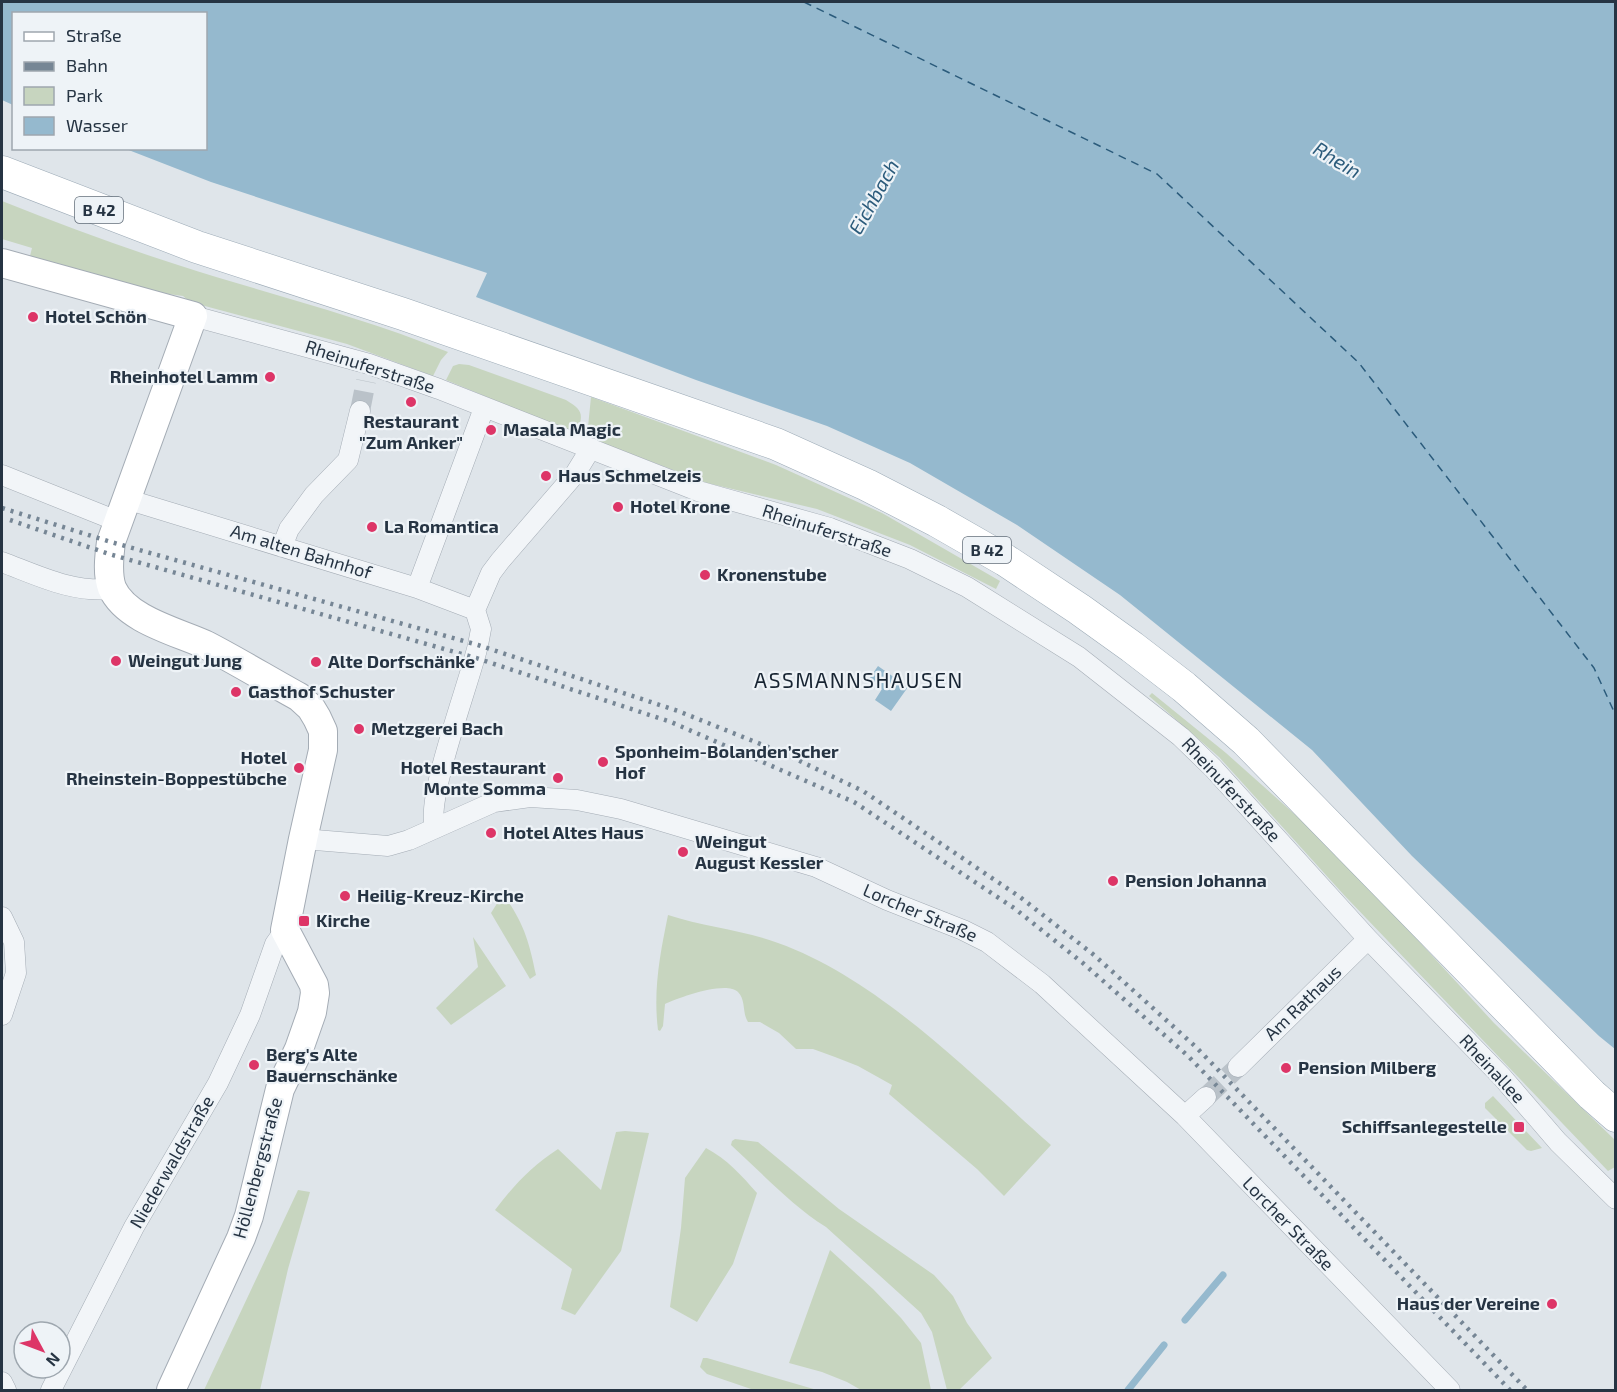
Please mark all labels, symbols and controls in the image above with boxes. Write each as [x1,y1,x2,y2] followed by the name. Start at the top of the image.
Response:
[12,12,207,150] legend
[66,24,122,46] text: Straße
[66,54,108,76] text: Bahn
[66,84,103,106] text: Park
[66,114,128,136] text: Wasser
[1309,136,1366,183] water label: Rhein
[843,155,903,238] water label: Eichbach
[75,197,123,223] road number: B 42
[45,305,147,327] place label: Hotel Schön
[26,310,40,324] marker: Hotel Schön
[303,335,438,397] street label: Rheinuferstraße
[110,365,258,387] place label: Rheinhotel Lamm
[263,370,277,384] marker: Rheinhotel Lamm
[404,395,418,409] marker: Restaurant "Zum Anker"
[359,410,463,453] place label: Restaurant "Zum Anker"
[503,418,621,440] place label: Masala Magic
[484,423,498,437] marker: Masala Magic
[558,464,701,486] place label: Haus Schmelzeis
[539,469,553,483] marker: Haus Schmelzeis
[630,495,730,517] place label: Hotel Krone
[760,499,895,561] street label: Rheinuferstraße
[611,500,625,514] marker: Hotel Krone
[384,515,499,537] place label: La Romantica
[228,519,376,583] street label: Am alten Bahnhof
[365,520,379,534] marker: La Romantica
[963,537,1011,563] road number: B 42
[717,563,827,585] place label: Kronenstube
[698,568,712,582] marker: Kronenstube
[128,649,242,671] place label: Weingut Jung
[328,650,475,672] place label: Alte Dorfschänke
[109,654,123,668] marker: Weingut Jung
[309,655,323,669] marker: Alte Dorfschänke
[754,667,964,692] district label: ASSMANNSHAUSEN
[248,680,395,702] place label: Gasthof Schuster
[229,685,243,699] marker: Gasthof Schuster
[371,717,503,739] place label: Metzgerei Bach
[352,722,366,736] marker: Metzgerei Bach
[1178,732,1286,846] street label: Rheinuferstraße
[615,740,839,783] place label: Sponheim-Bolanden’scher Hof
[66,746,287,789] place label: Hotel Rheinstein-Boppestübche
[596,755,610,769] marker: Sponheim-Bolanden’scher Hof
[400,756,547,799] place label: Hotel Restaurant Monte Somma
[292,761,306,775] marker: Hotel Rheinstein-Boppestübche
[551,771,565,785] marker: Hotel Restaurant Monte Somma
[503,821,644,843] place label: Hotel Altes Haus
[484,826,498,840] marker: Hotel Altes Haus
[695,830,824,873] place label: Weingut August Kessler
[676,845,690,859] marker: Weingut August Kessler
[1125,869,1267,891] place label: Pension Johanna
[1106,874,1120,888] marker: Pension Johanna
[860,878,981,946] street label: Lorcher Straße
[357,884,524,906] place label: Heilig-Kreuz-Kirche
[338,889,352,903] marker: Heilig-Kreuz-Kirche
[316,909,370,931] place label: Kirche
[297,914,311,928] marker: Kirche
[1259,960,1345,1044] street label: Am Rathaus
[1455,1029,1530,1107] street label: Rheinallee
[266,1043,398,1086] place label: Berg's Alte Bauernschänke
[1298,1056,1437,1078] place label: Pension Milberg
[247,1058,261,1072] marker: Berg's Alte Bauernschänke
[1279,1061,1293,1075] marker: Pension Milberg
[124,1091,218,1232] street label: Niederwaldstraße
[228,1095,286,1241] street label: Höllenbergstraße
[1342,1115,1507,1137] place label: Schiffsanlegestelle
[1512,1120,1526,1134] marker: Schiffsanlegestelle
[1238,1172,1339,1275] street label: Lorcher Straße
[1397,1292,1540,1314] place label: Haus der Vereine
[1545,1297,1559,1311] marker: Haus der Vereine
[12,1320,72,1380] north arrow
[43,1350,65,1371] text: N

